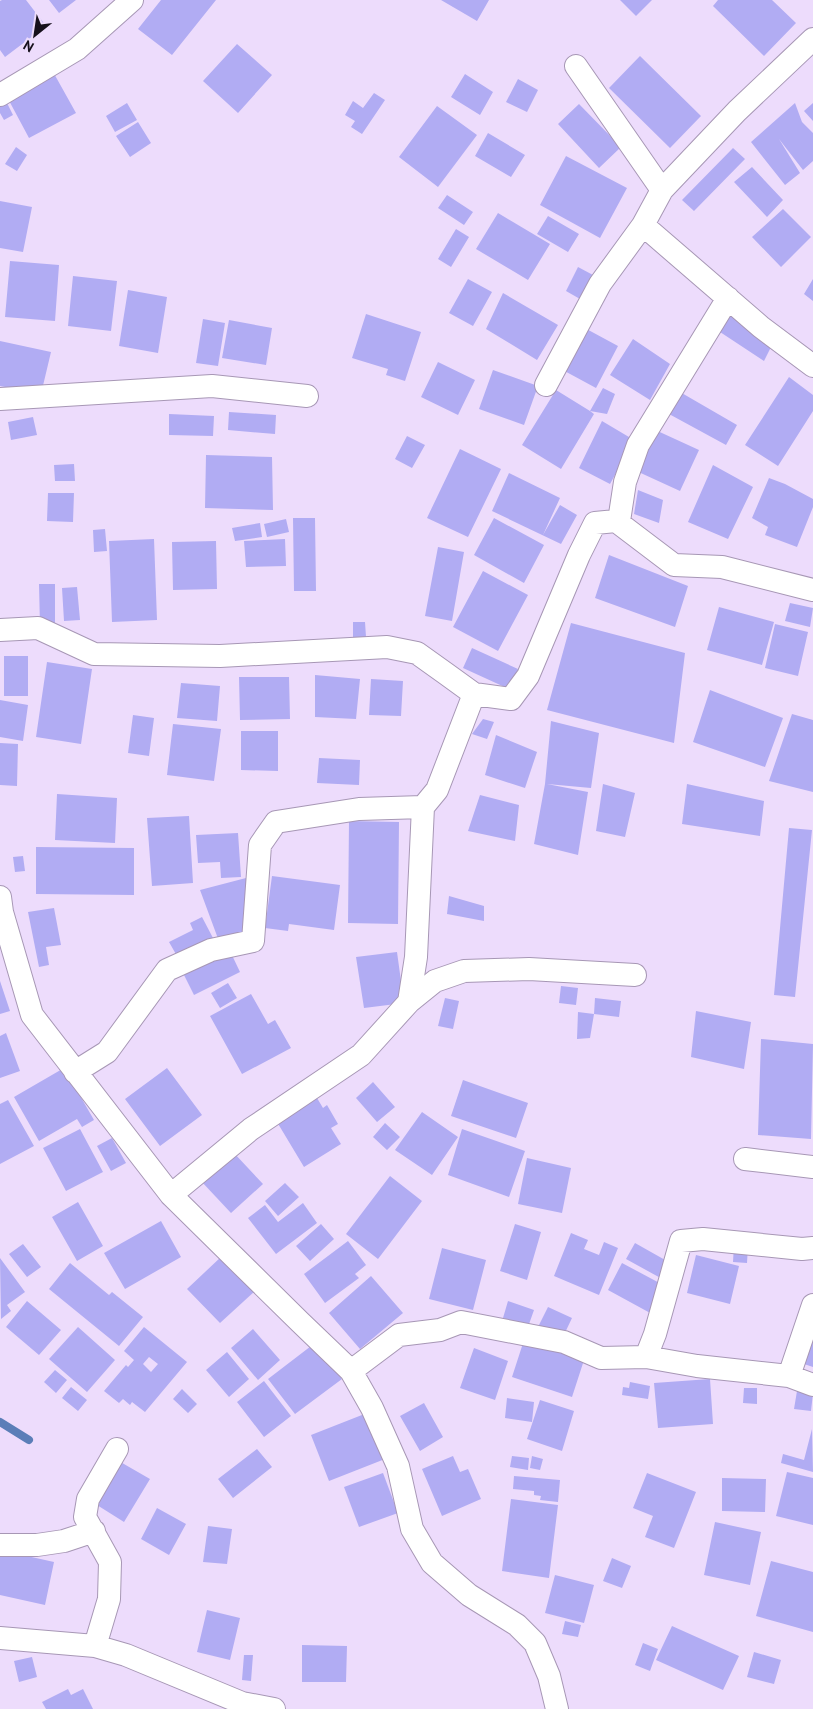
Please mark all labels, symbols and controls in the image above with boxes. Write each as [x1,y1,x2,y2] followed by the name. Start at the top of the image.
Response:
[10,10,60,60] north arrow
[20,36,37,56] text: N

